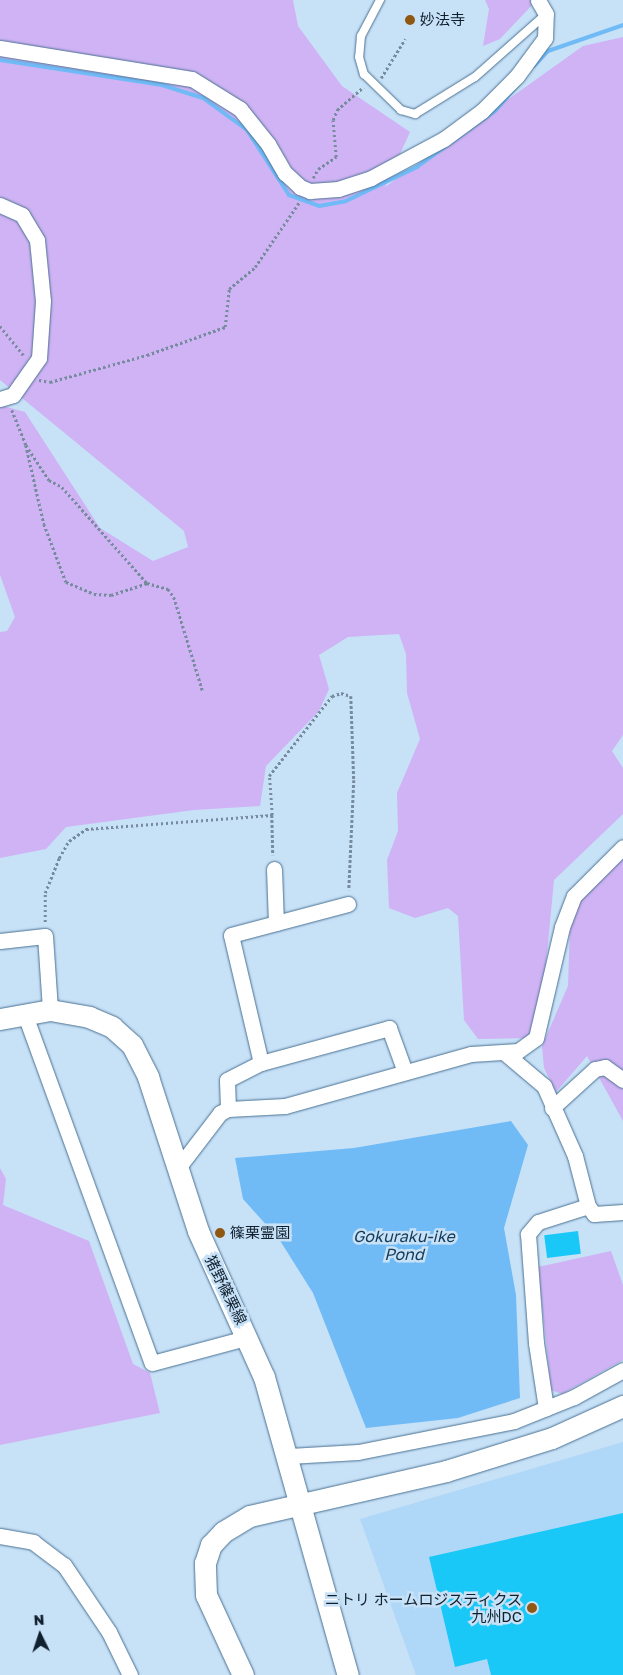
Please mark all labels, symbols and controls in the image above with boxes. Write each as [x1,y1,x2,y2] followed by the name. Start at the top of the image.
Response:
[420,11,465,29] place label: 妙法寺
[404,14,416,26] marker: 妙法寺
[230,1224,290,1242] place label: 篠栗霊園
[353,1226,455,1264] water label: Gokuraku-ike Pond
[214,1227,226,1239] marker: 篠栗霊園
[201,1252,251,1328] street label: 猪野篠栗線
[323,1590,522,1625] place label: ニトリ ホームロジスティクス 九州DC
[526,1602,538,1614] marker: ニトリ ホームロジスティクス 九州DC
[15,1610,65,1660] north arrow
[33,1611,45,1628] text: N

